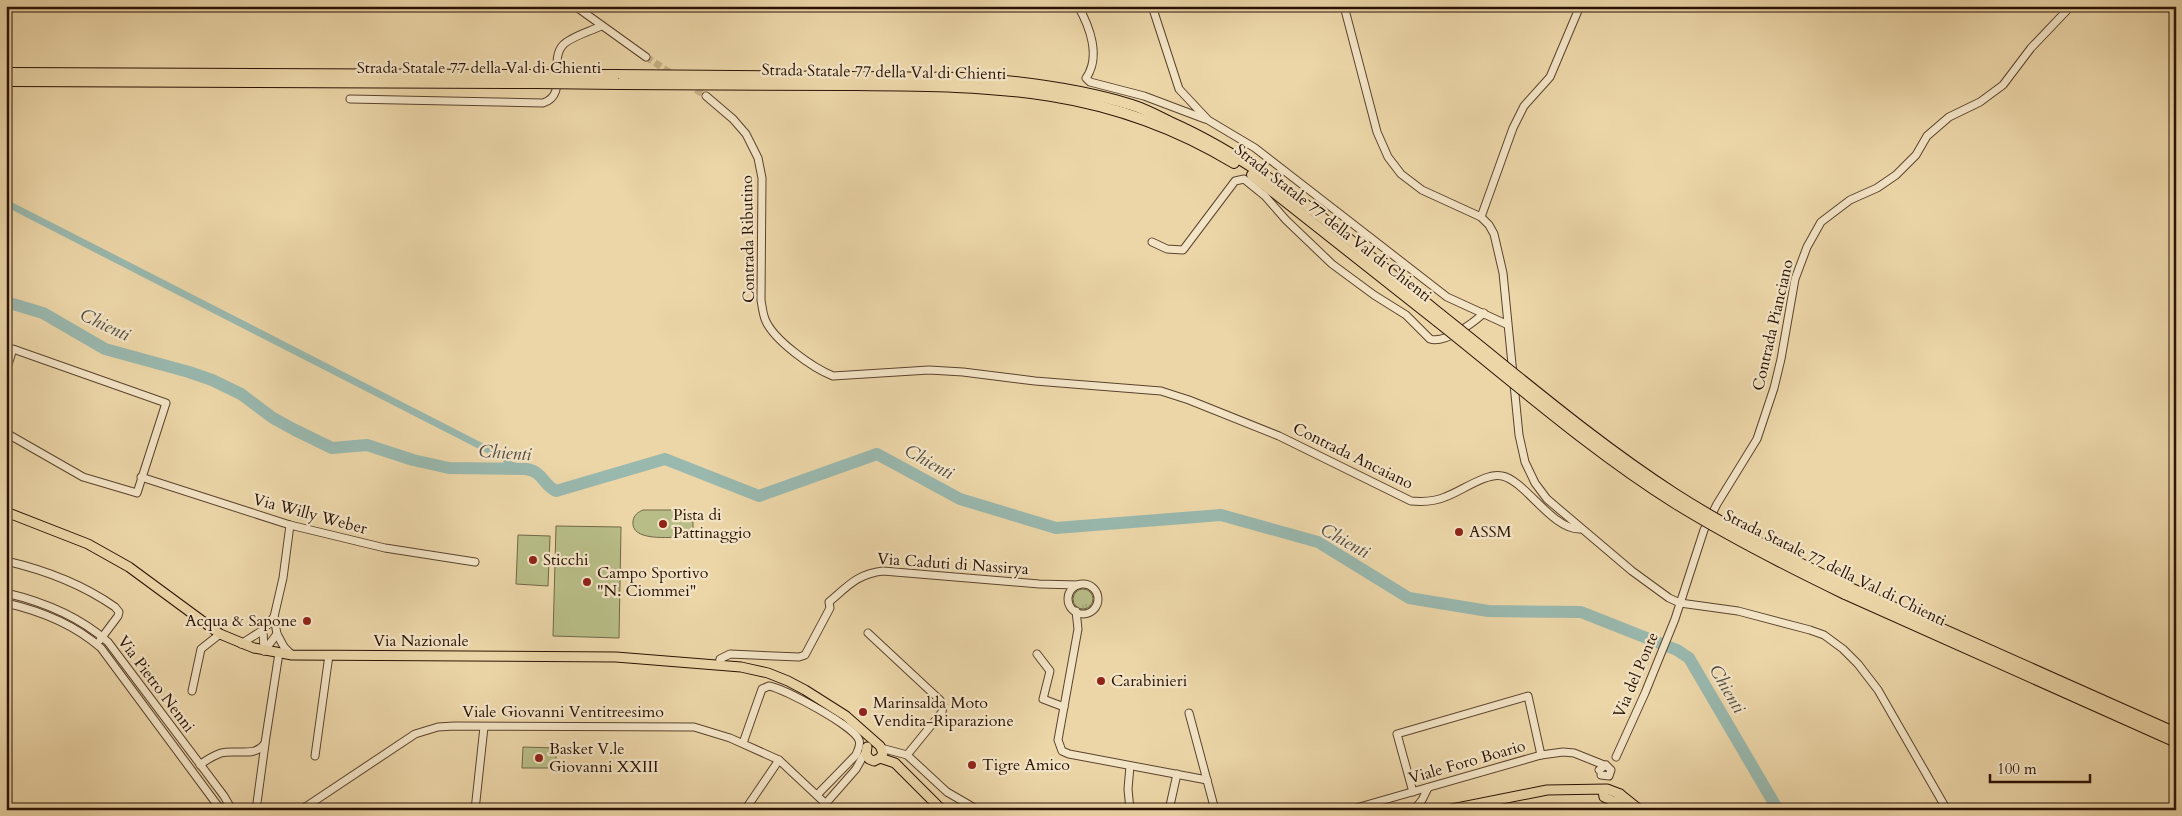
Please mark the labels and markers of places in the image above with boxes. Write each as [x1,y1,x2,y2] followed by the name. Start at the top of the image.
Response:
[673,504,751,544] place label: Pista di Pattinaggio
[657,518,669,530] marker: Pista di Pattinaggio
[1469,521,1511,543] place label: ASSM
[1453,526,1465,538] marker: ASSM
[543,549,589,571] place label: Sticchi
[527,554,539,566] marker: Sticchi
[597,562,709,602] place label: Campo Sportivo "N. Ciommei"
[581,576,593,588] marker: Campo Sportivo "N. Ciommei"
[185,610,297,632] place label: Acqua & Sapone
[301,615,313,627] marker: Acqua & Sapone
[1111,670,1188,692] place label: Carabinieri
[1095,675,1107,687] marker: Carabinieri
[873,692,1014,732] place label: Marinsalda Moto Vendita-Riparazione
[857,706,869,718] marker: Marinsalda Moto Vendita-Riparazione
[549,738,658,778] place label: Basket V.le Giovanni XXIII
[533,752,545,764] marker: Basket V.le Giovanni XXIII
[982,754,1070,776] place label: Tigre Amico
[966,759,978,771] marker: Tigre Amico

